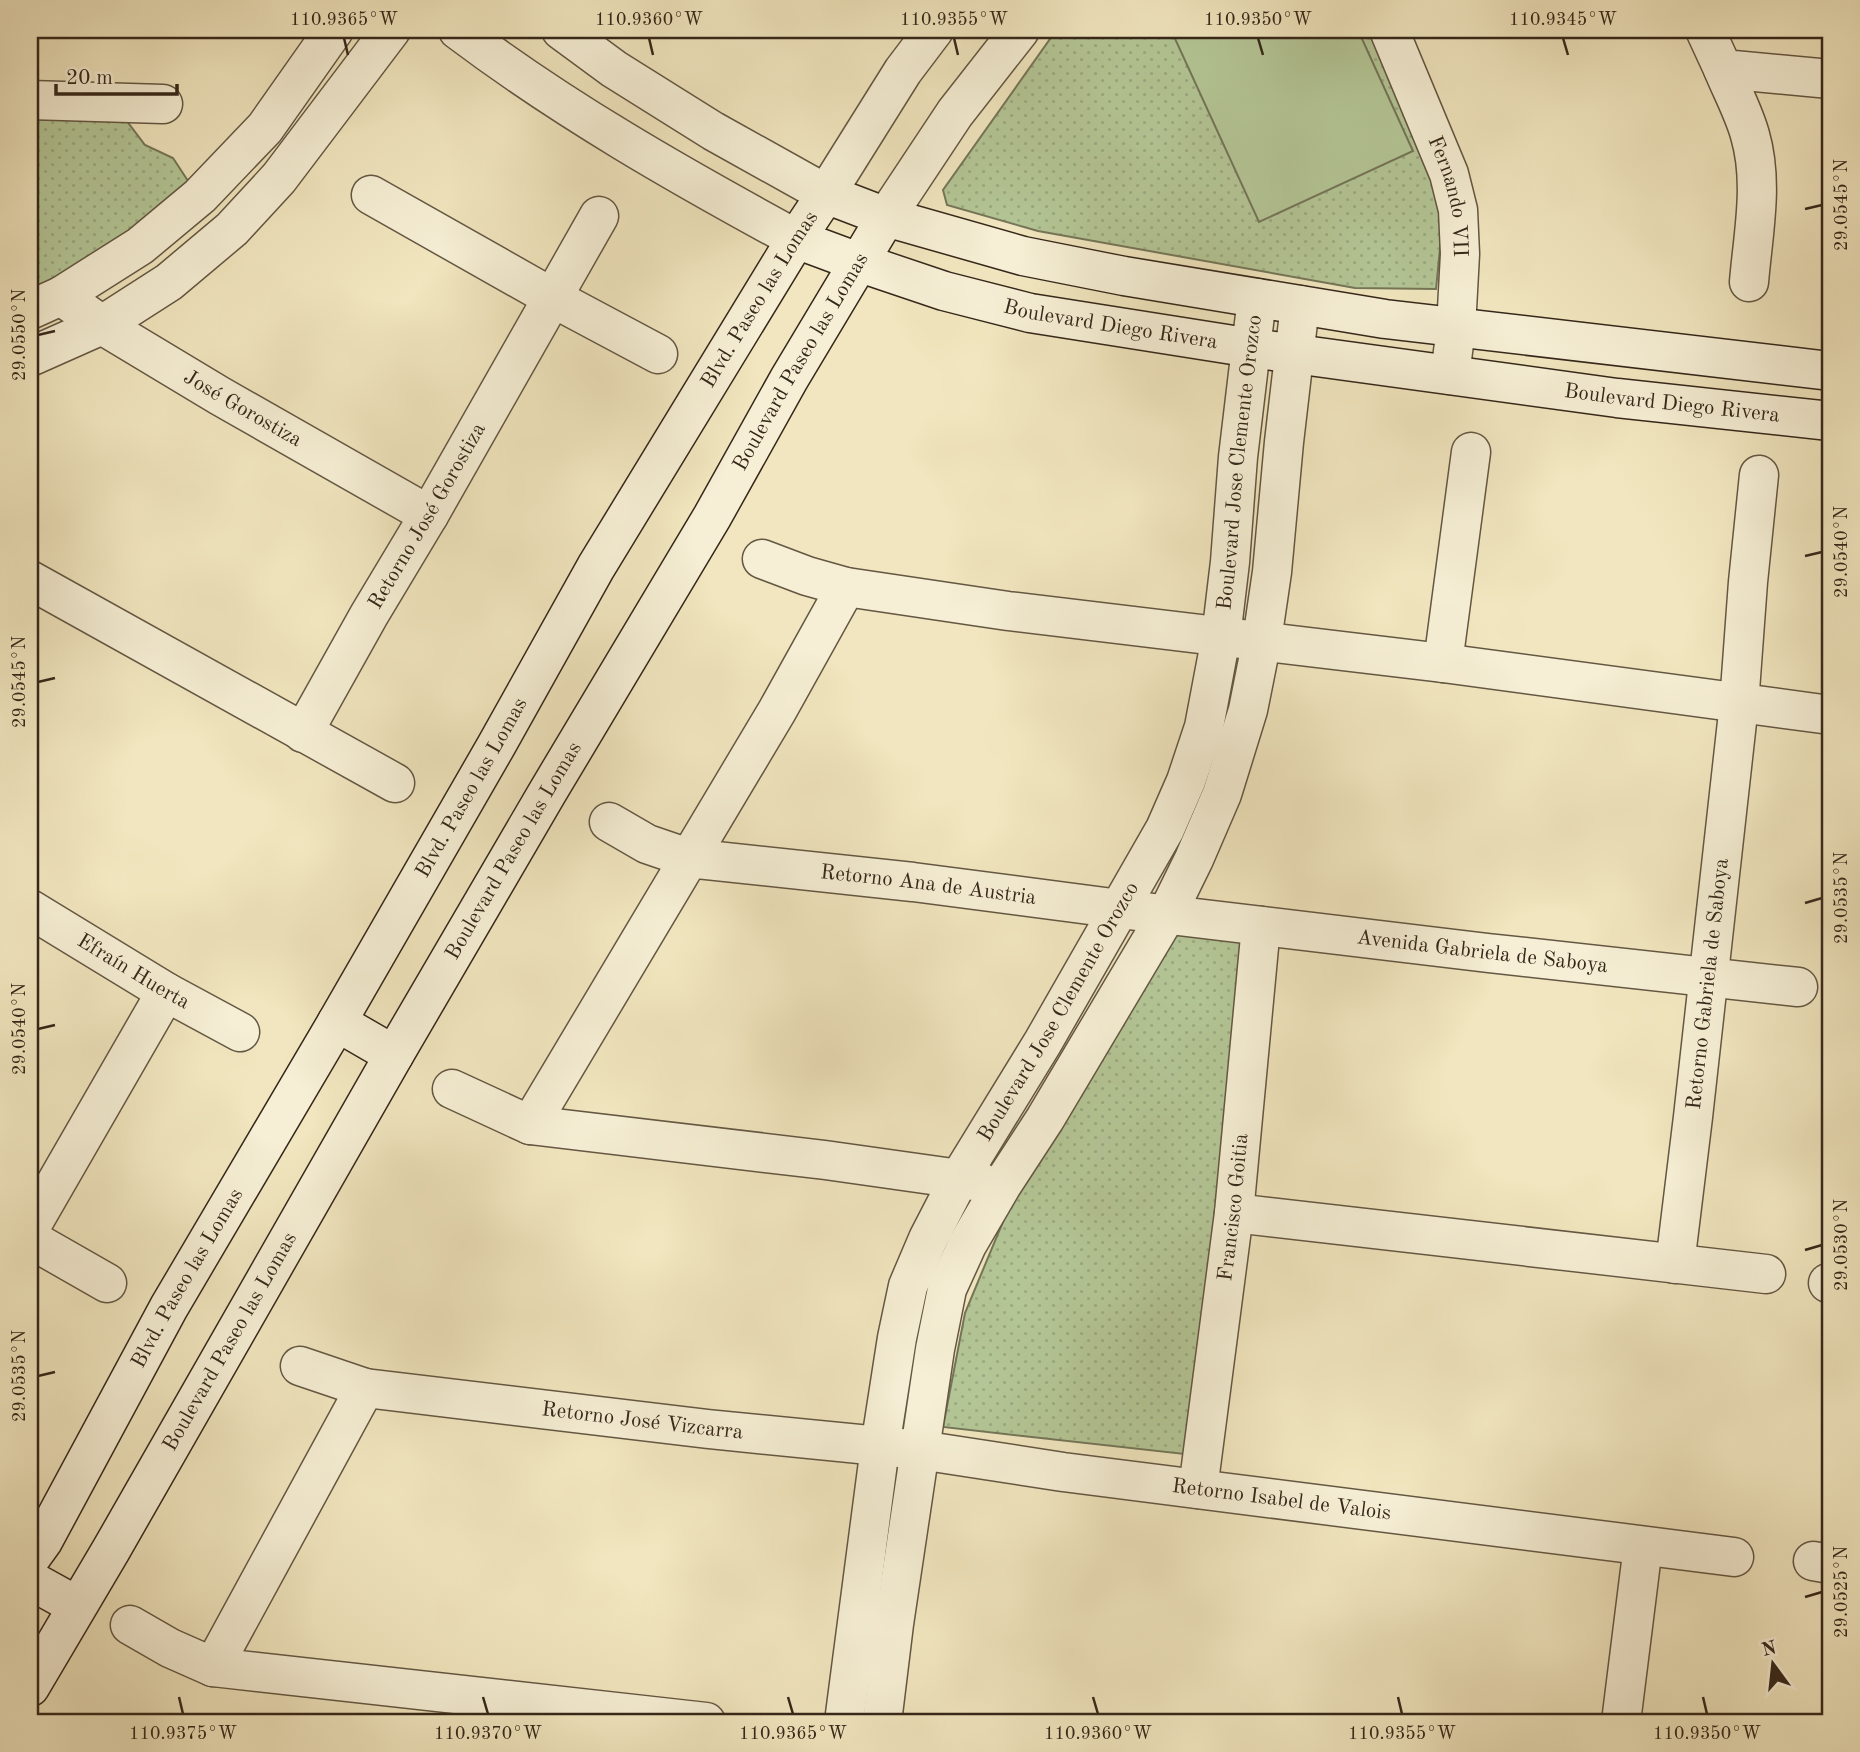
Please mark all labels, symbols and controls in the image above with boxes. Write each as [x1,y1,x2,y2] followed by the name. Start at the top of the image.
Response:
[290,11,398,29] text: 110.9365°W
[595,11,703,29] text: 110.9360°W
[900,11,1008,29] text: 110.9355°W
[1204,11,1312,29] text: 110.9350°W
[1509,11,1617,29] text: 110.9345°W
[56,52,177,96] scale bar
[66,68,113,89] text: 20 m
[1424,133,1471,257] street label: Fernando VII
[1833,159,1851,251] text: 29.0545°N
[697,207,822,392] street label: Blvd. Paseo las Lomas
[729,249,872,475] street label: Boulevard Paseo las Lomas
[11,289,29,381] text: 29.0550°N
[1001,296,1219,353] street label: Boulevard Diego Rivera
[1214,314,1265,611] street label: Boulevard Jose Clemente Orozco
[180,366,306,451] street label: José Gorostiza
[1563,380,1781,426] street label: Boulevard Diego Rivera
[365,419,490,613] street label: Retorno José Gorostiza
[1833,506,1851,598] text: 29.0540°N
[11,636,29,728] text: 29.0545°N
[412,694,531,881] street label: Blvd. Paseo las Lomas
[442,738,585,963] street label: Boulevard Paseo las Lomas
[1833,852,1851,944] text: 29.0535°N
[1683,857,1732,1111] street label: Retorno Gabriela de Saboya
[819,862,1038,908] street label: Retorno Ana de Austria
[974,879,1143,1145] street label: Boulevard Jose Clemente Orozco
[1355,927,1609,977] street label: Avenida Gabriela de Saboya
[74,930,193,1013] street label: Efraín Huerta
[11,983,29,1075] text: 29.0540°N
[1215,1132,1252,1282] street label: Francisco Goitia
[128,1185,247,1372] street label: Blvd. Paseo las Lomas
[1833,1199,1851,1291] text: 29.0530°N
[159,1229,301,1455] street label: Boulevard Paseo las Lomas
[11,1330,29,1422] text: 29.0535°N
[541,1399,744,1443] street label: Retorno José Vizcarra
[1171,1475,1392,1524] street label: Retorno Isabel de Valois
[1833,1546,1851,1638] text: 29.0525°N
[1738,1630,1808,1700] north arrow
[1760,1639,1779,1661] text: N
[129,1725,237,1743] text: 110.9375°W
[434,1725,542,1743] text: 110.9370°W
[739,1725,847,1743] text: 110.9365°W
[1044,1725,1152,1743] text: 110.9360°W
[1348,1725,1456,1743] text: 110.9355°W
[1653,1725,1761,1743] text: 110.9350°W

